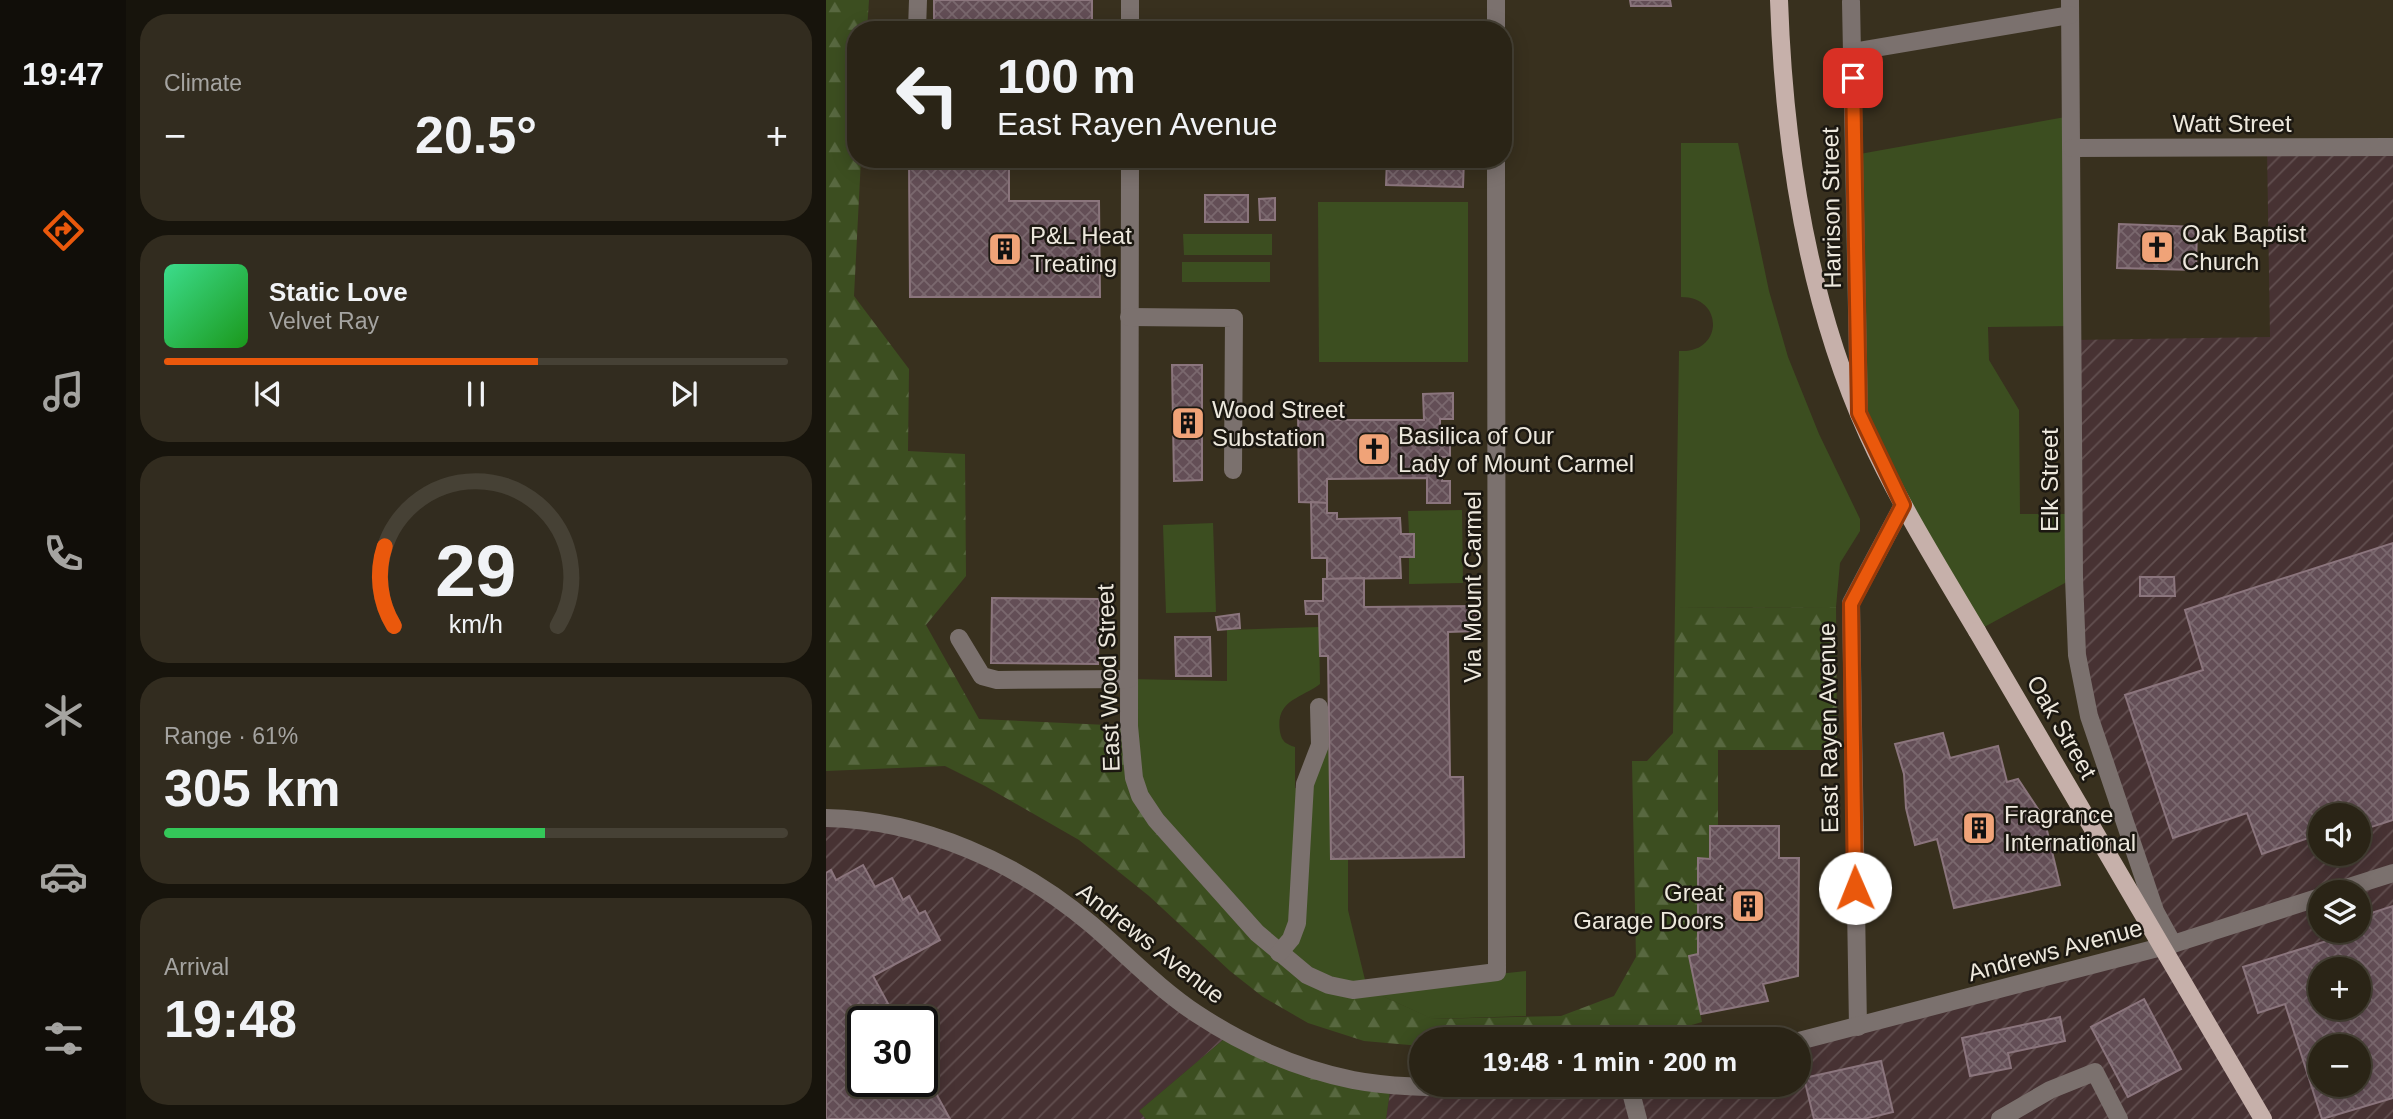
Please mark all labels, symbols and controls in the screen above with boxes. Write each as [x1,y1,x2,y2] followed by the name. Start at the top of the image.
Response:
[1823,48,1883,108] pin
[882,49,973,140] icon: left
[997,49,1136,103] text: 100 m
[22,56,104,92] text: 19:47
[1834,59,1872,97] icon: arrive
[164,70,242,96] text: Climate
[415,106,537,164] text: 20.5°
[997,106,1278,142] text: East Rayen Avenue
[2172,110,2292,137] street label: Watt Street
[164,115,186,157] text: −
[766,115,788,157] text: +
[1816,127,1846,289] street label: Harrison Street
[39,206,88,255] icon: directions
[2182,220,2306,275] place label: Oak Baptist Church
[1030,222,1132,277] place label: P&L Heat Treating
[2138,228,2176,266] church icon: Oak Baptist Church
[986,230,1024,268] building icon: P&L Heat Treating
[269,277,408,307] text: Static Love
[269,308,379,334] text: Velvet Ray
[39,367,88,416] icon: music
[249,375,287,413] icon: previous
[457,375,495,413] icon: pause
[665,375,703,413] icon: next
[1212,396,1345,451] place label: Wood Street Substation
[1169,404,1207,442] building icon: Wood Street Substation
[1398,422,1634,477] place label: Basilica of Our Lady of Mount Carmel
[2036,428,2063,532] street label: Elk Street
[1355,430,1393,468] church icon: Basilica of Our Lady of Mount Carmel
[1459,491,1486,683] street label: Via Mount Carmel
[39,529,88,578] icon: phone
[436,530,516,611] text: 29
[1091,583,1125,772] street label: East Wood Street
[449,609,503,637] text: km/h
[1813,623,1843,833] street label: East Rayen Avenue
[2022,671,2103,784] street label: Oak Street
[39,691,88,740] icon: climate
[164,723,298,749] text: Range · 61%
[164,759,340,817] text: 305 km
[2004,801,2136,856] place label: Fragrance International
[2308,803,2371,1097] map controls
[2308,803,2371,866] button: sound
[1960,809,1998,847] building icon: Fragrance International
[1818,851,1892,925] position arrow
[39,852,88,901] icon: car
[1072,877,1230,1009] street label: Andrews Avenue
[1573,879,1724,934] place label: Great Garage Doors
[2308,880,2371,943] button: layers
[1729,887,1767,925] building icon: Great Garage Doors
[1965,914,2145,986] street label: Andrews Avenue
[164,954,229,980] text: Arrival
[2308,957,2371,1020] button: +
[164,990,297,1048] text: 19:48
[847,1006,938,1097] speed limit sign: 30
[39,1014,88,1063] icon: filters
[2308,1034,2371,1097] button: −
[1483,1047,1737,1077] text: 19:48 · 1 min · 200 m

